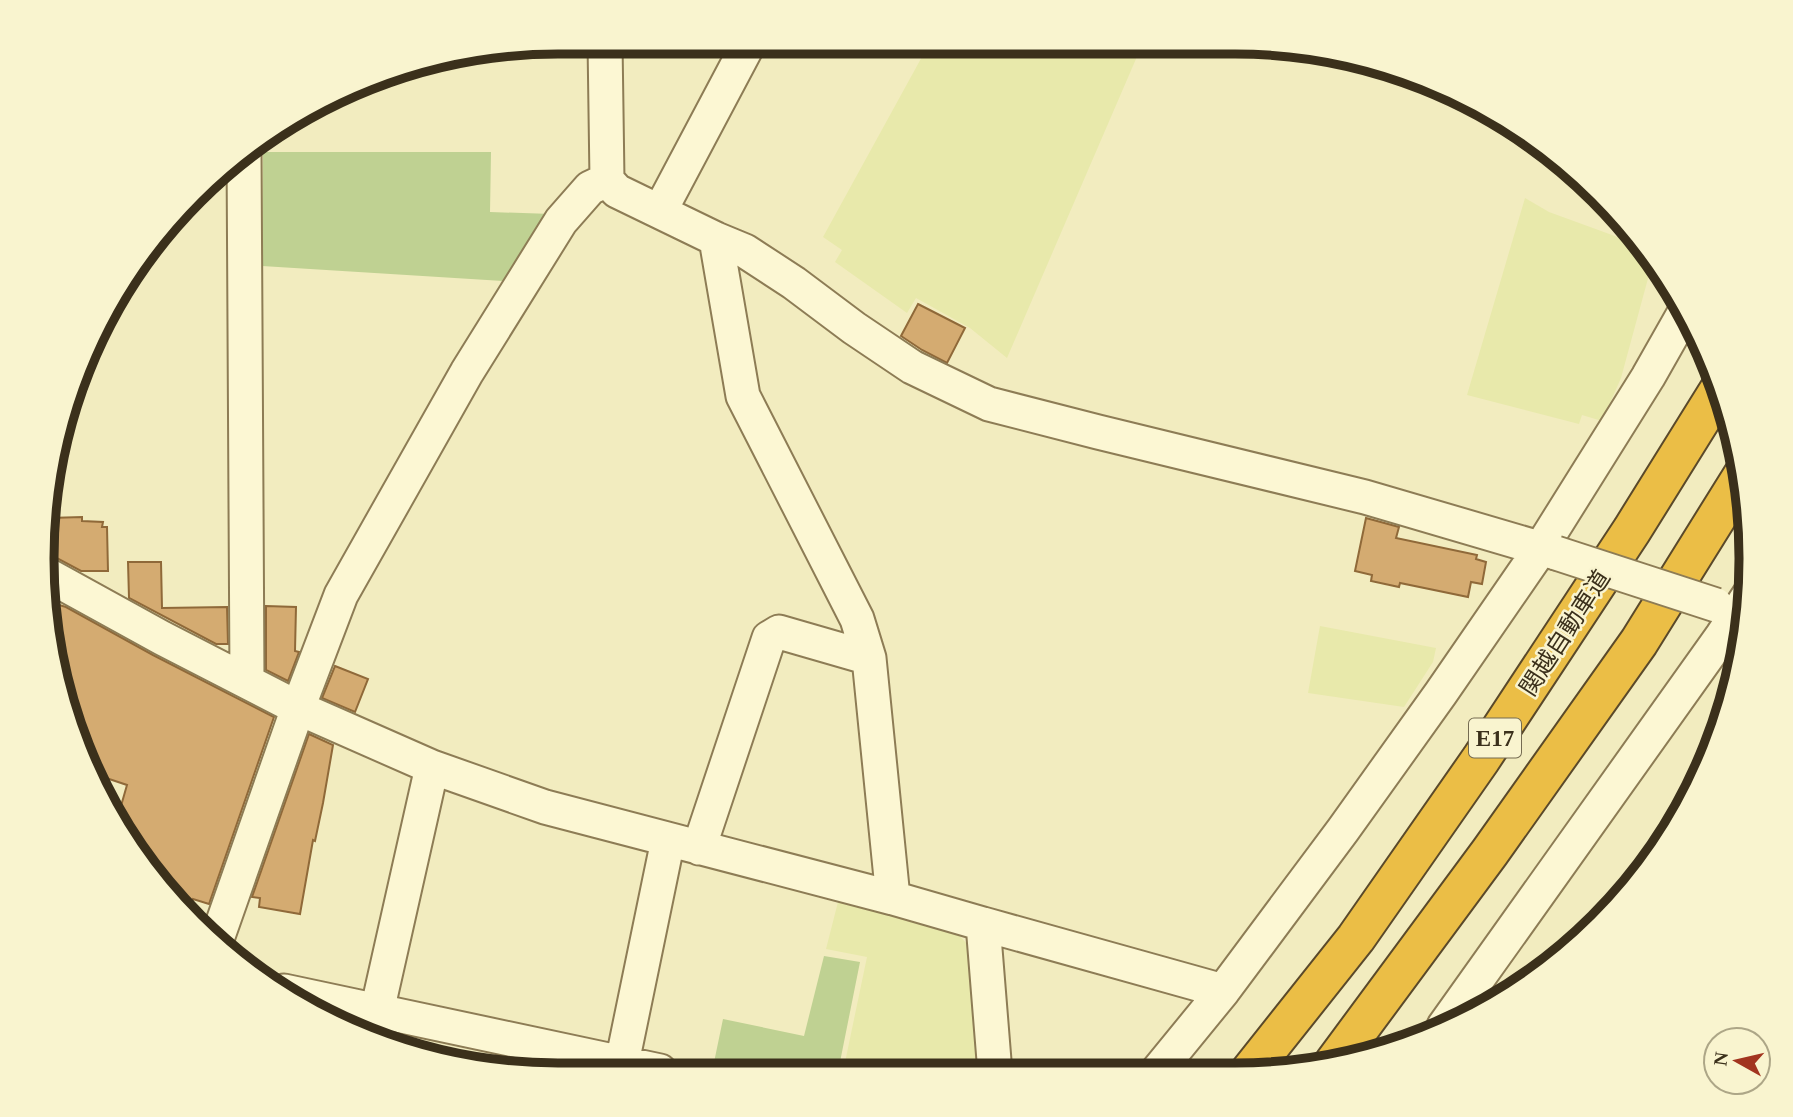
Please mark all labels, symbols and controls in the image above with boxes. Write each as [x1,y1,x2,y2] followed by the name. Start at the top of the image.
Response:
[1515,566,1615,700] street label: 関越自動車道
[1469,718,1521,758] road number: E17
[1702,1026,1772,1096] north arrow
[1709,1050,1732,1067] text: N

